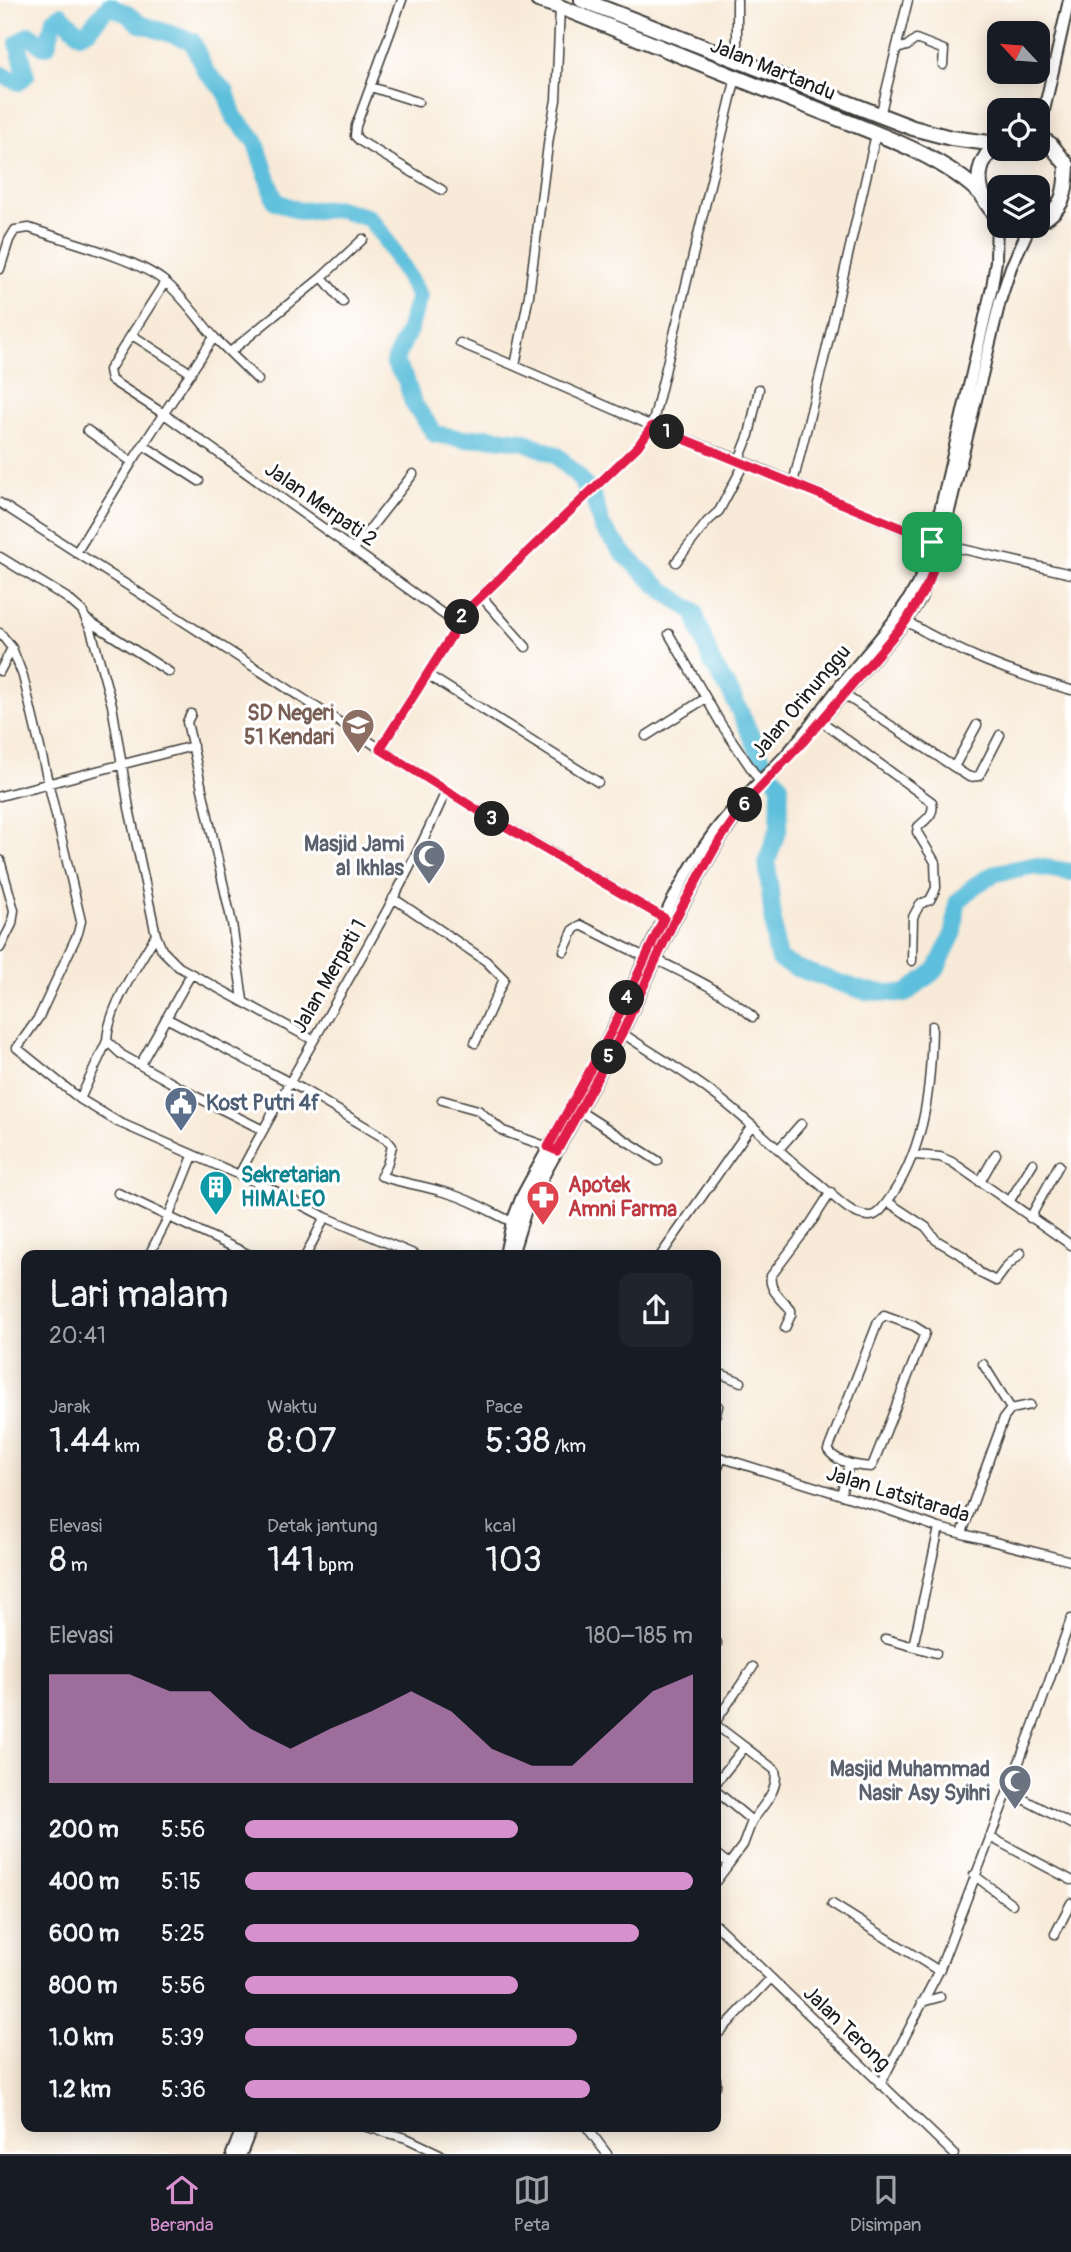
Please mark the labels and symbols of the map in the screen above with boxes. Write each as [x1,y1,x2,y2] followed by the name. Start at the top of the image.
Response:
[987,21,1050,84] north arrow
[706,32,840,107] street label: Jalan Martandu
[650,414,684,450] pin: 1
[259,456,382,553] street label: Jalan Merpati 2
[902,512,962,572] pin
[444,600,480,634] pin: 2
[746,639,857,764] street label: Jalan Orinunggu
[244,700,334,751] place label: SD Negeri 51 Kendari
[339,706,377,755] school or university icon: SD Negeri 51 Kendari
[728,788,762,822] pin: 6
[475,802,510,836] pin: 3
[304,831,405,882] place label: Masjid Jami al Ikhlas
[410,837,448,886] mosque icon: Masjid Jami al Ikhlas
[286,914,373,1038] street label: Jalan Merpati 1
[610,981,644,1016] pin: 4
[592,1040,626,1074] pin: 5
[162,1084,200,1133] public building icon: Kost Putri 4f
[206,1090,320,1117] place label: Kost Putri 4f
[241,1162,340,1213] place label: Sekretarian HIMALEO
[197,1168,235,1217] building icon: Sekretarian HIMALEO
[568,1172,677,1223] place label: Apotek Amni Farma
[524,1178,562,1227] pharmacy icon: Apotek Amni Farma
[823,1460,973,1529] street label: Jalan Latsitarada
[830,1756,990,1807] place label: Masjid Muhammad Nasir Asy Syihri
[996,1762,1034,1811] mosque icon: Masjid Muhammad Nasir Asy Syihri
[797,1980,896,2077] street label: Jalan Terong

